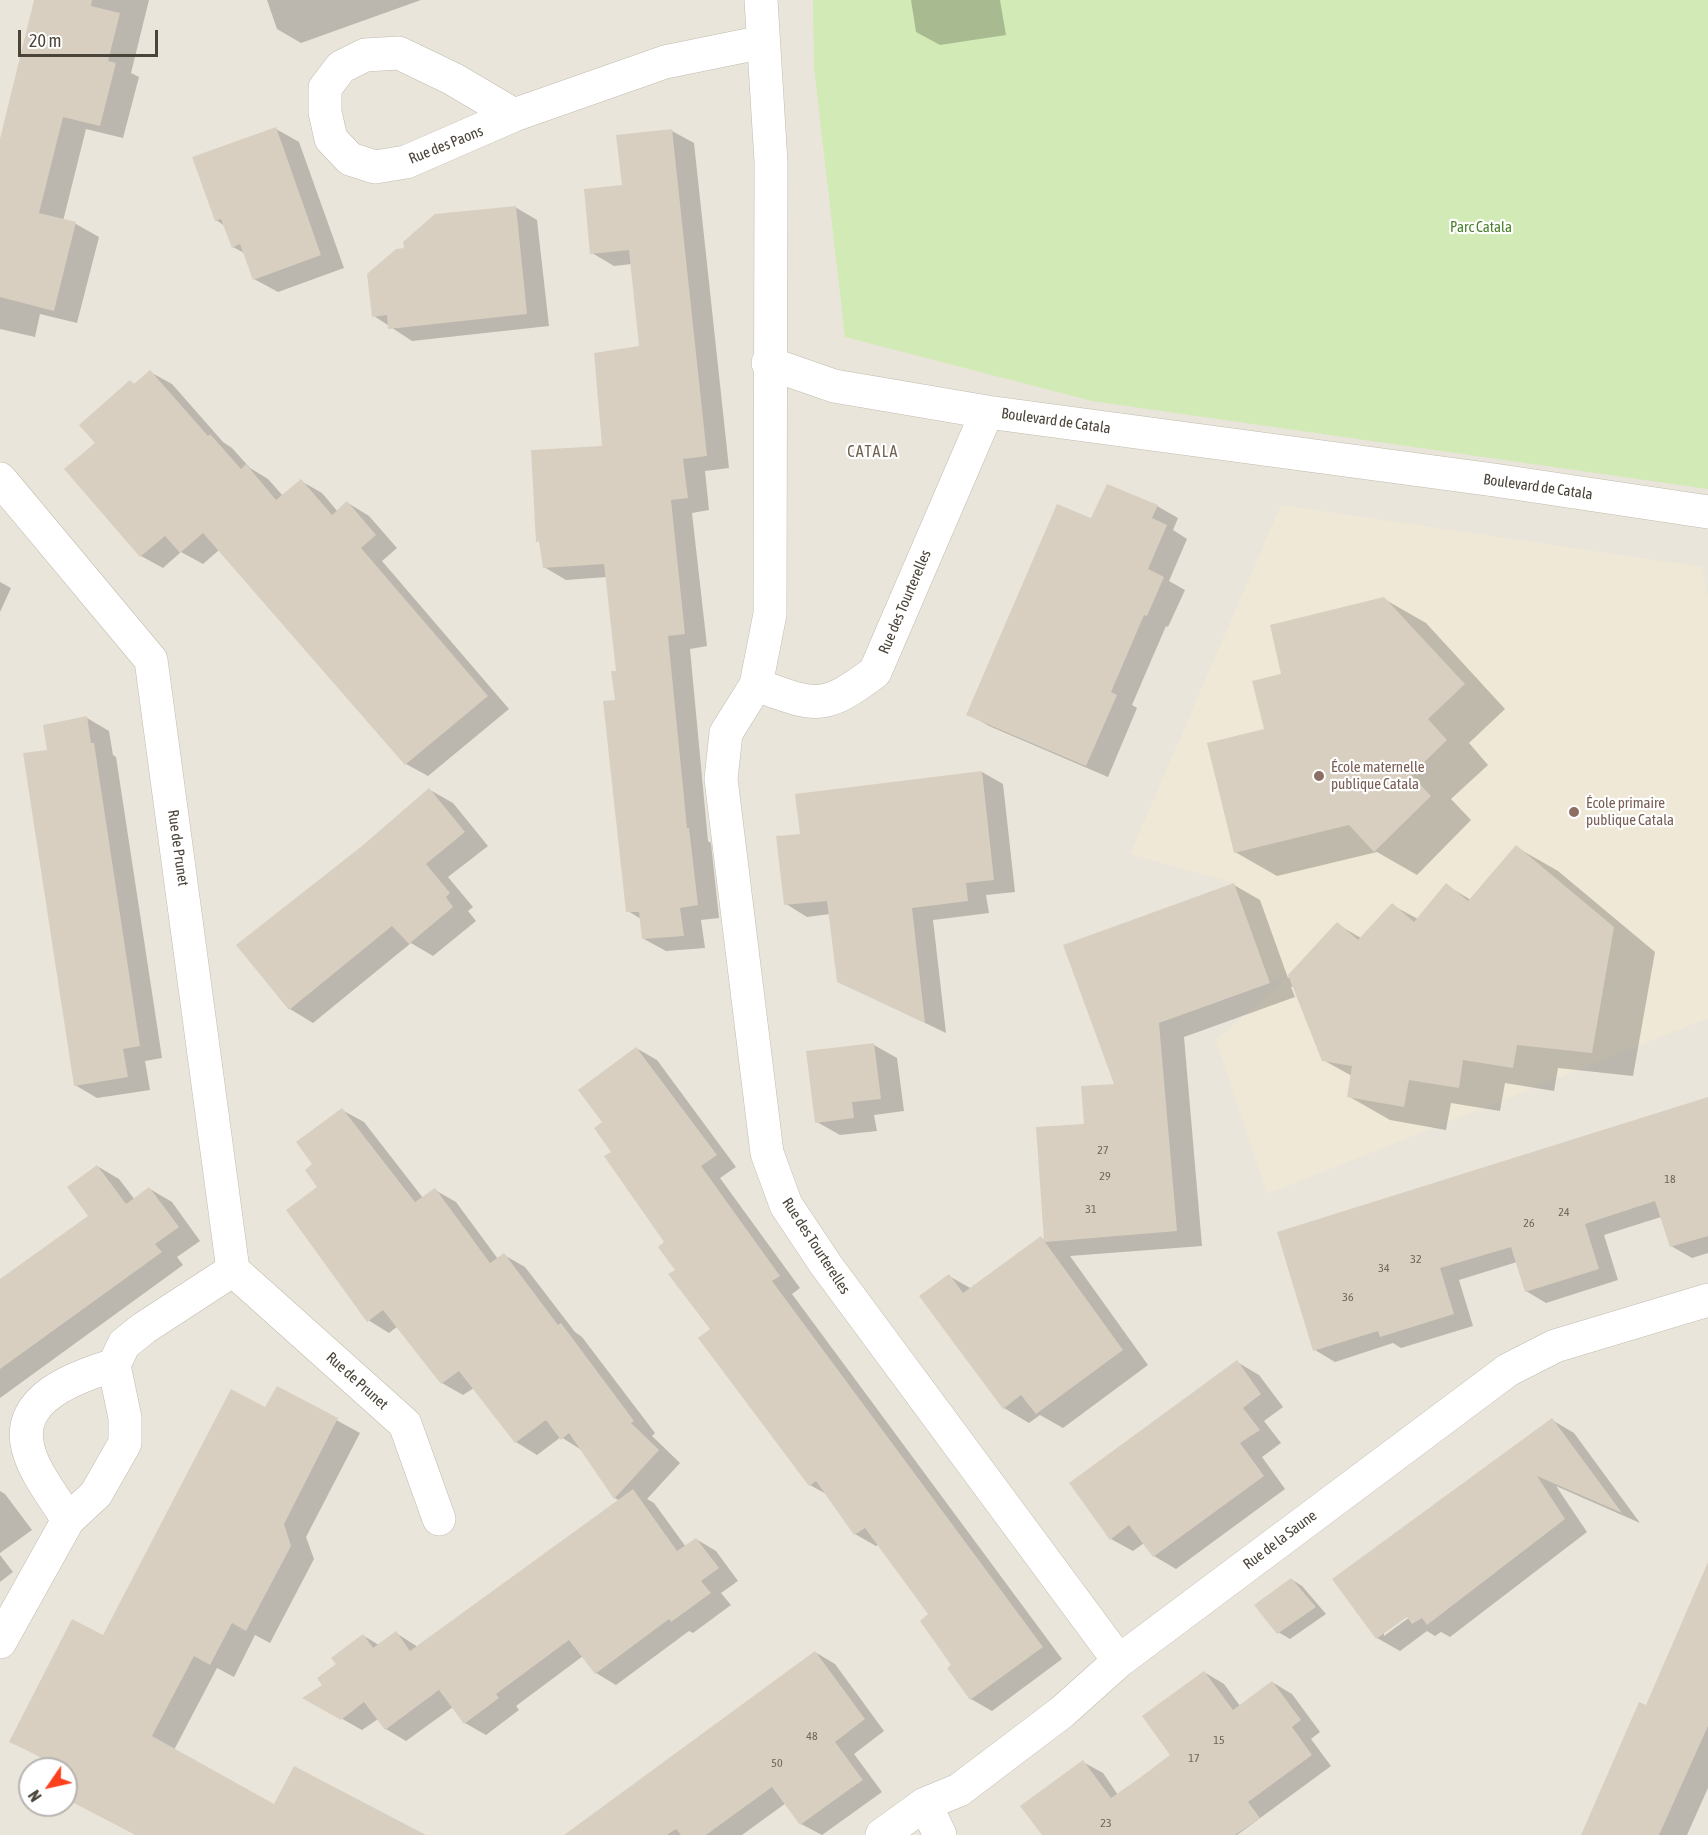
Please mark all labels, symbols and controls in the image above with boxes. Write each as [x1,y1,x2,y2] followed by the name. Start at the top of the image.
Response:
[21,18,160,56] scale bar
[29,30,61,51] text: 20 m
[406,122,486,168] street label: Rue des Paons
[1450,218,1512,236] park label: Parc Catala
[1000,404,1112,438] street label: Boulevard de Catala
[847,442,899,462] district label: CATALA
[1482,470,1594,504] street label: Boulevard de Catala
[875,547,935,657] street label: Rue des Tourterelles
[1331,758,1425,793] place label: École maternelle publique Catala
[1312,769,1326,783] marker: École maternelle publique Catala
[1586,794,1674,829] place label: École primaire publique Catala
[1567,805,1581,819] marker: École primaire publique Catala
[164,809,192,887] street label: Rue de Prunet
[1097,1143,1109,1157] house number: 27
[1099,1169,1111,1183] house number: 29
[1664,1172,1676,1186] house number: 18
[778,1194,854,1298] street label: Rue des Tourterelles
[1085,1202,1097,1216] house number: 31
[1558,1205,1570,1219] house number: 24
[1523,1216,1535,1230] house number: 26
[1410,1252,1422,1266] house number: 32
[1378,1261,1390,1275] house number: 34
[1342,1290,1354,1304] house number: 36
[322,1349,392,1413] street label: Rue de Prunet
[1240,1507,1320,1573] street label: Rue de la Saune
[806,1729,818,1743] house number: 48
[1213,1733,1225,1747] house number: 15
[1188,1751,1200,1765] house number: 17
[771,1756,783,1770] house number: 50
[18,1757,78,1817] north arrow
[25,1787,45,1805] text: N
[1100,1816,1112,1830] house number: 23

